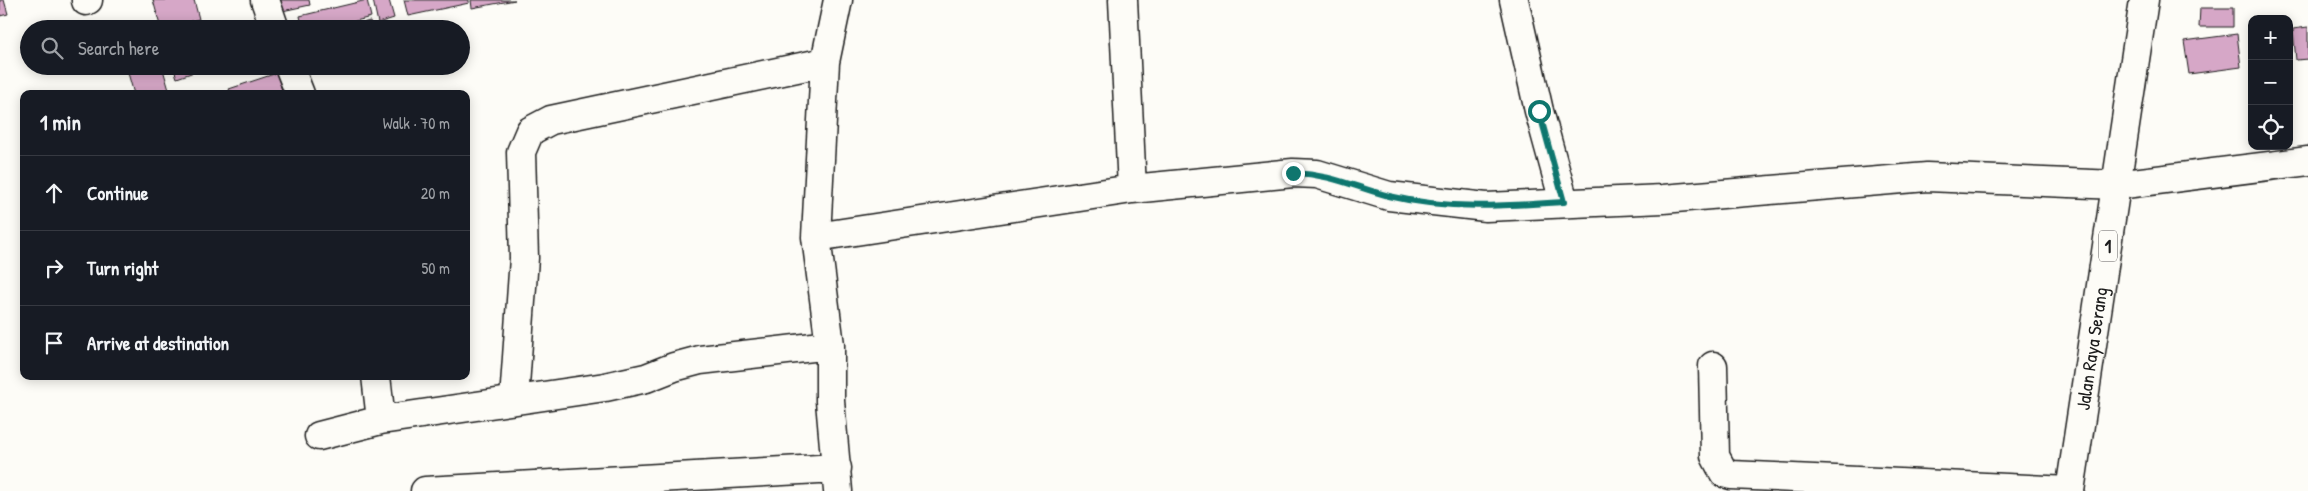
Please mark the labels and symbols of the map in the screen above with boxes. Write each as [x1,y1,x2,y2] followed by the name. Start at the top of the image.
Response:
[1528,100,1551,123] route start
[1282,162,1305,185] route end
[2099,230,2117,262] road number: 1
[2069,285,2114,412] street label: Jalan Raya Serang

